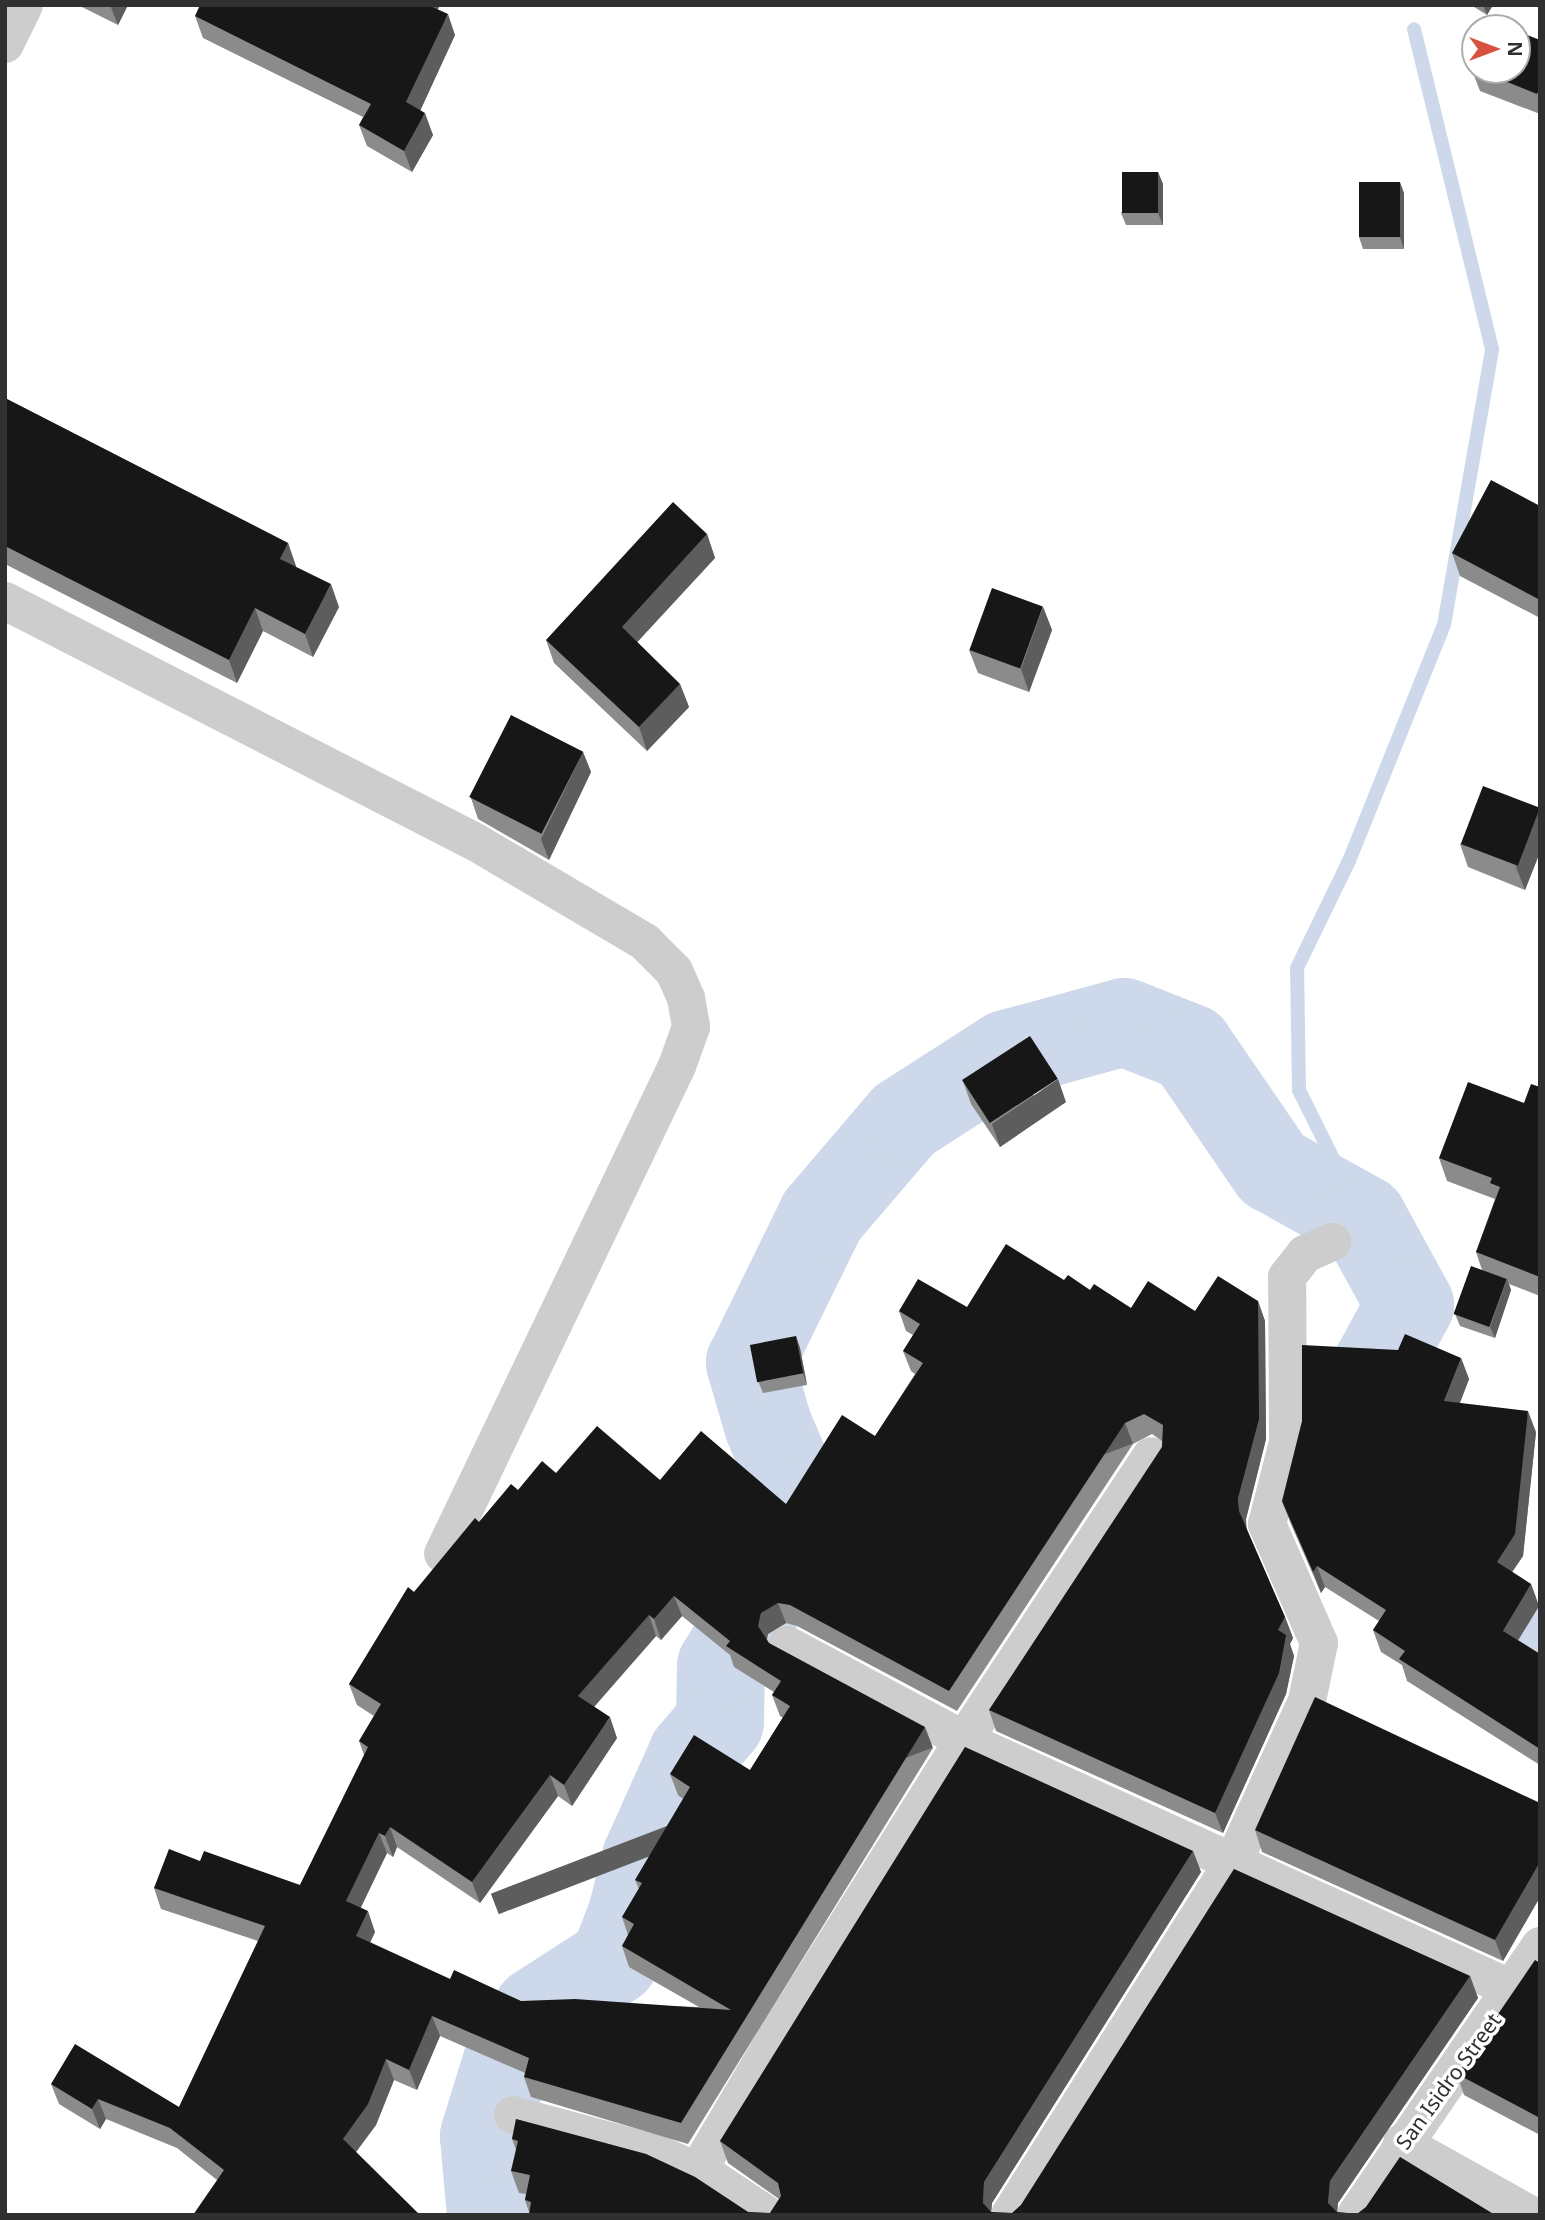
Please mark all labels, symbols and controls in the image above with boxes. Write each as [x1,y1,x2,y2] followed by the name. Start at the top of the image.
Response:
[1461,14,1531,84] north arrow
[1502,41,1528,57] text: N
[1390,2008,1506,2154] street label: San Isidro Street

